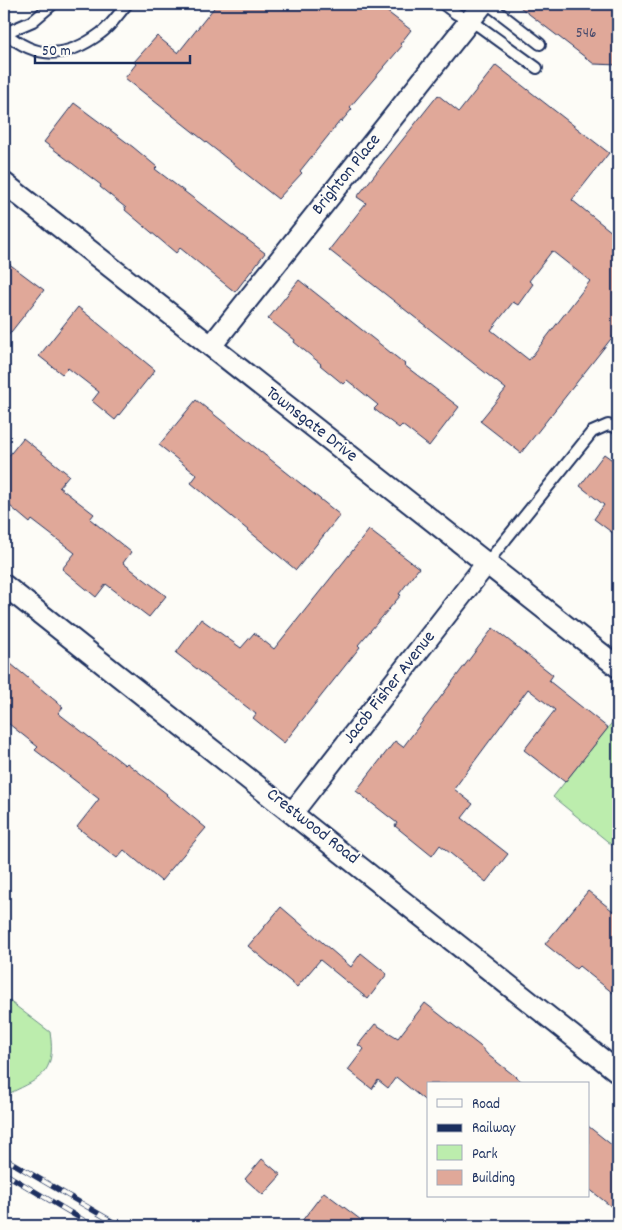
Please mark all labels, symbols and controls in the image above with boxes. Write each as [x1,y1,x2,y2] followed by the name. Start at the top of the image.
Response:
[576,23,596,45] house number: 546
[35,32,190,64] scale bar
[42,41,71,63] text: 50 m
[307,129,388,221] street label: Brighton Place
[260,381,362,469] street label: Townsgate Drive
[338,626,442,750] street label: Jacob Fisher Avenue
[260,783,364,871] street label: Crestwood Road
[427,1082,590,1198] legend
[472,1094,500,1116] text: Road
[472,1118,516,1140] text: Railway
[472,1144,498,1166] text: Park
[472,1168,515,1190] text: Building

